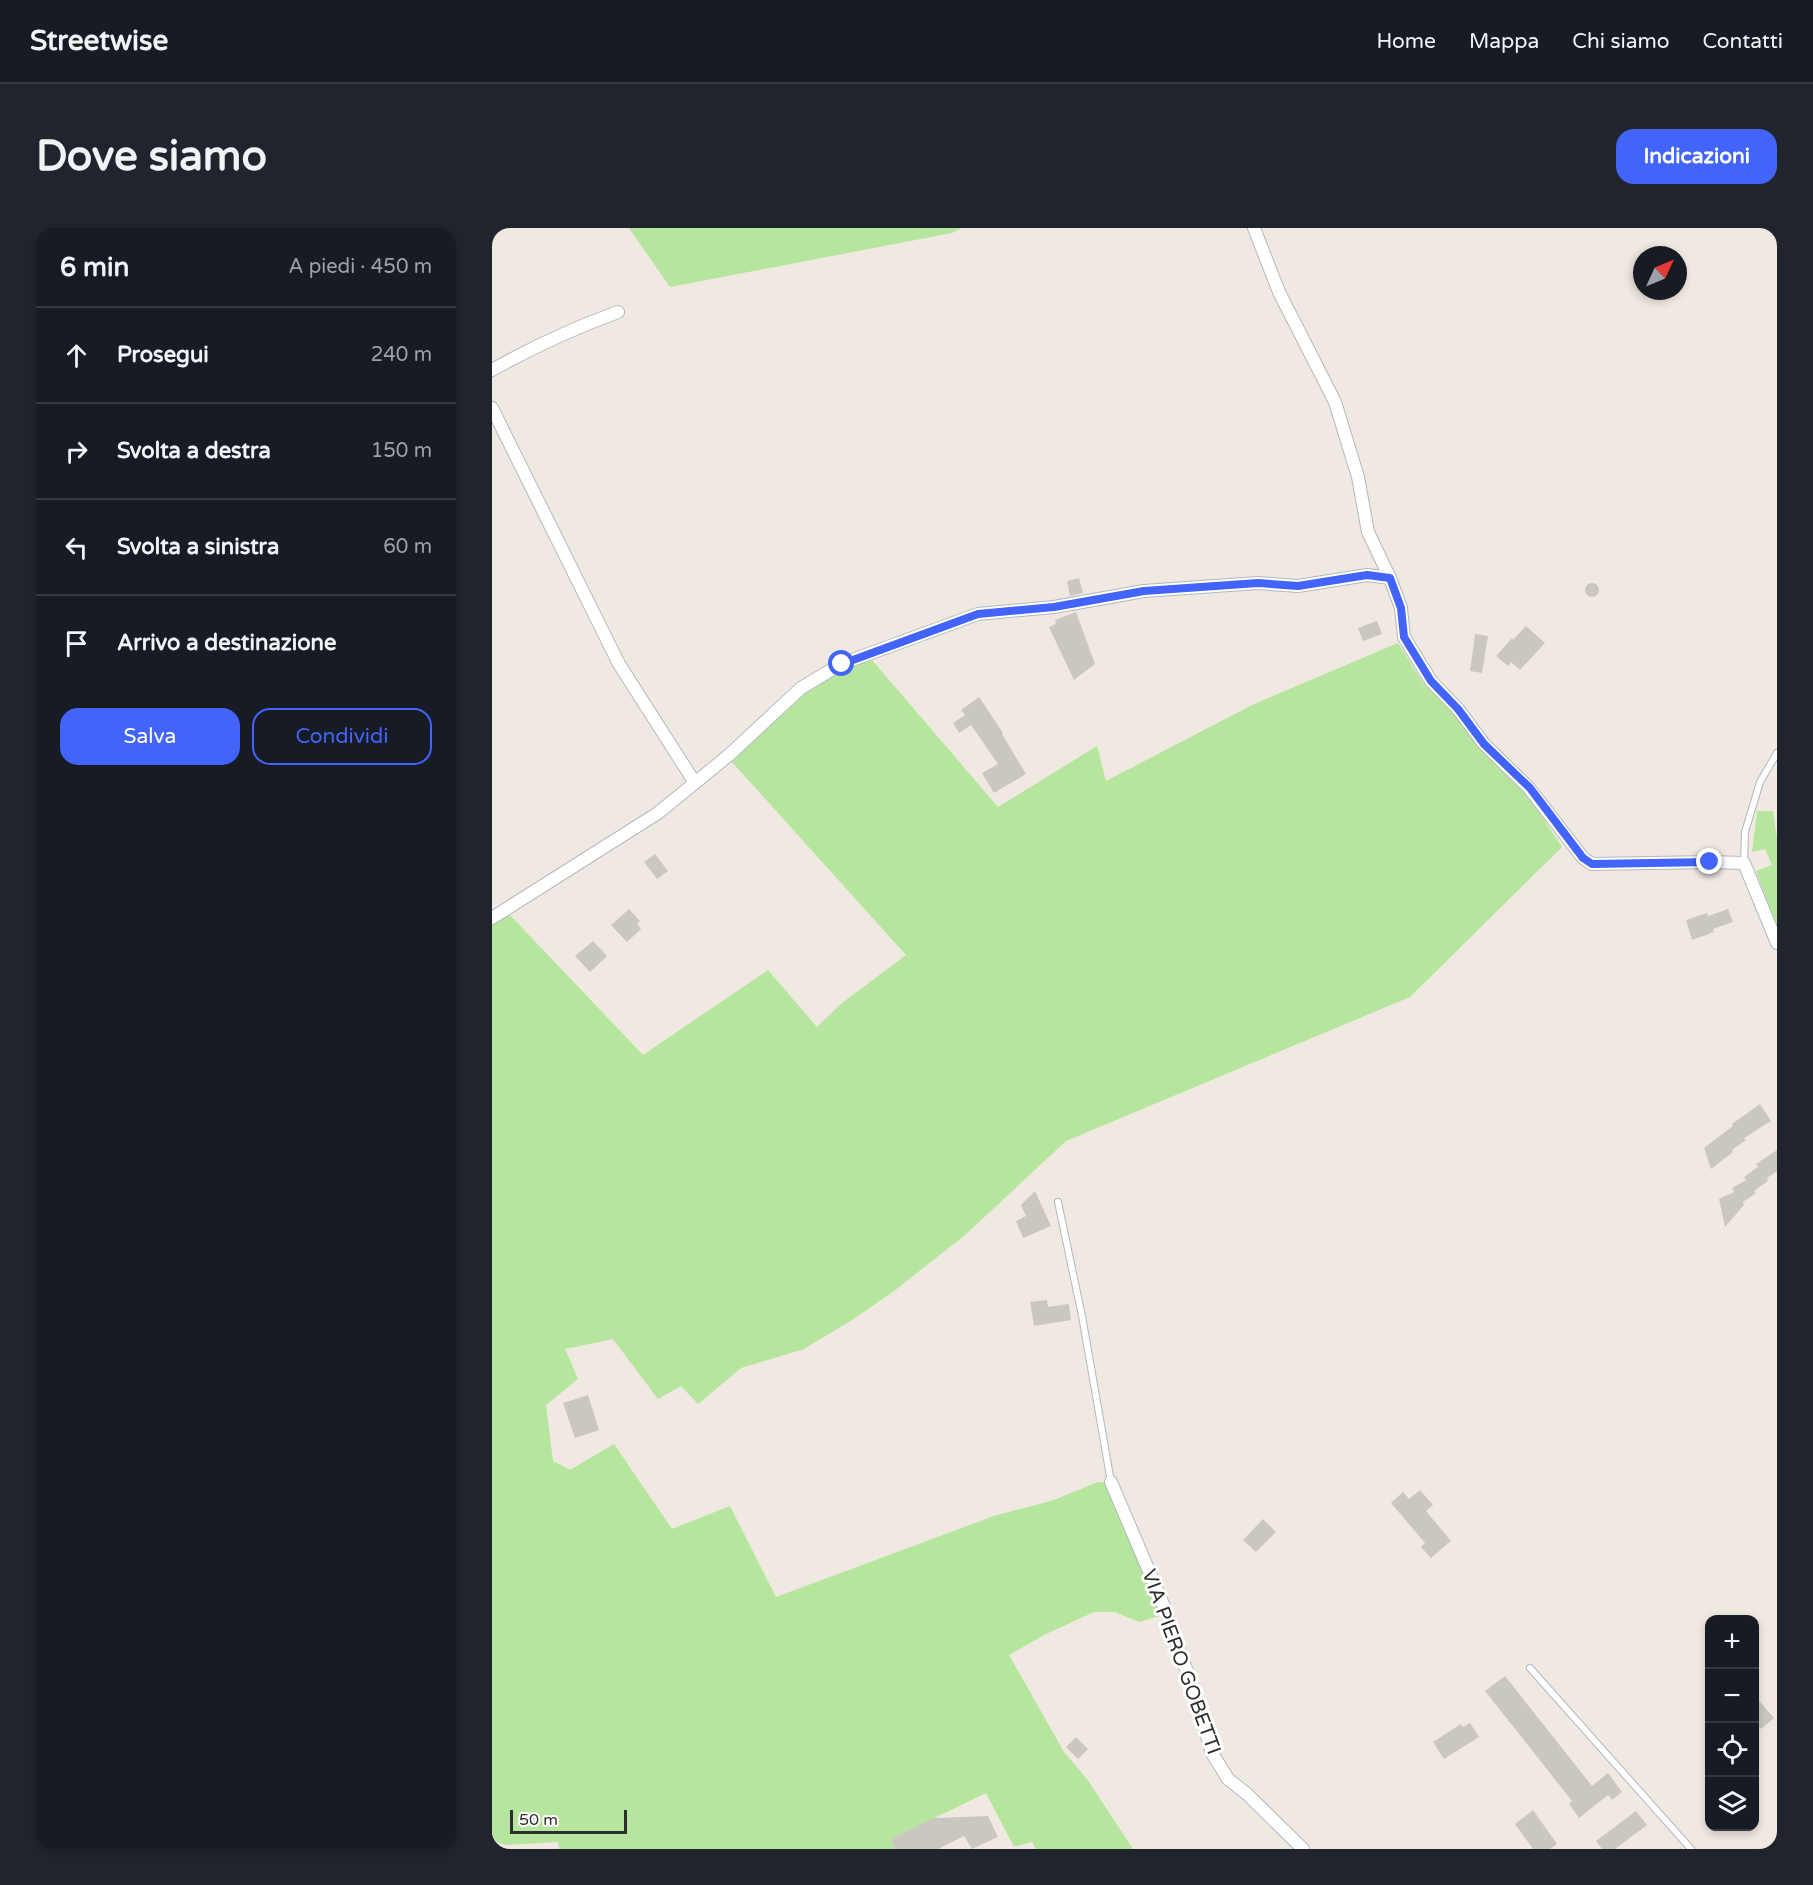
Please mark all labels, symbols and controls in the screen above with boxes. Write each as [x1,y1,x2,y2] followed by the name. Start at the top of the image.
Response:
[30,24,168,58] text: Streetwise
[1376,29,1436,54] text: Home
[1469,29,1539,54] text: Mappa
[1572,29,1670,54] text: Chi siamo
[1703,29,1783,54] text: Contatti
[1616,129,1777,184] button: Indicazioni
[36,131,267,182] text: Dove siamo
[1633,246,1687,300] north arrow
[60,252,129,283] text: 6 min
[289,255,432,279] text: A piedi · 450 m
[60,339,93,372] icon: ahead
[117,342,209,368] text: Prosegui
[371,343,432,367] text: 240 m
[60,435,93,468] icon: right
[117,438,271,464] text: Svolta a destra
[371,439,432,463] text: 150 m
[60,531,93,564] icon: left
[117,534,279,560] text: Svolta a sinistra
[383,535,432,559] text: 60 m
[60,627,93,660] icon: arrive
[117,630,336,656] text: Arrivo a destinazione
[828,650,854,676] route start
[60,708,240,765] button: Salva
[252,708,432,765] button: Condividi
[1696,848,1722,874] route end
[1136,1566,1226,1758] street label: VIA PIERO GOBETTI
[1705,1615,1759,1831] map controls
[1705,1615,1759,1669] button: +
[1705,1669,1759,1723] button: −
[1705,1723,1759,1777] button: locate
[1705,1777,1759,1831] button: layers
[510,1807,627,1834] scale bar
[519,1810,558,1830] text: 50 m

